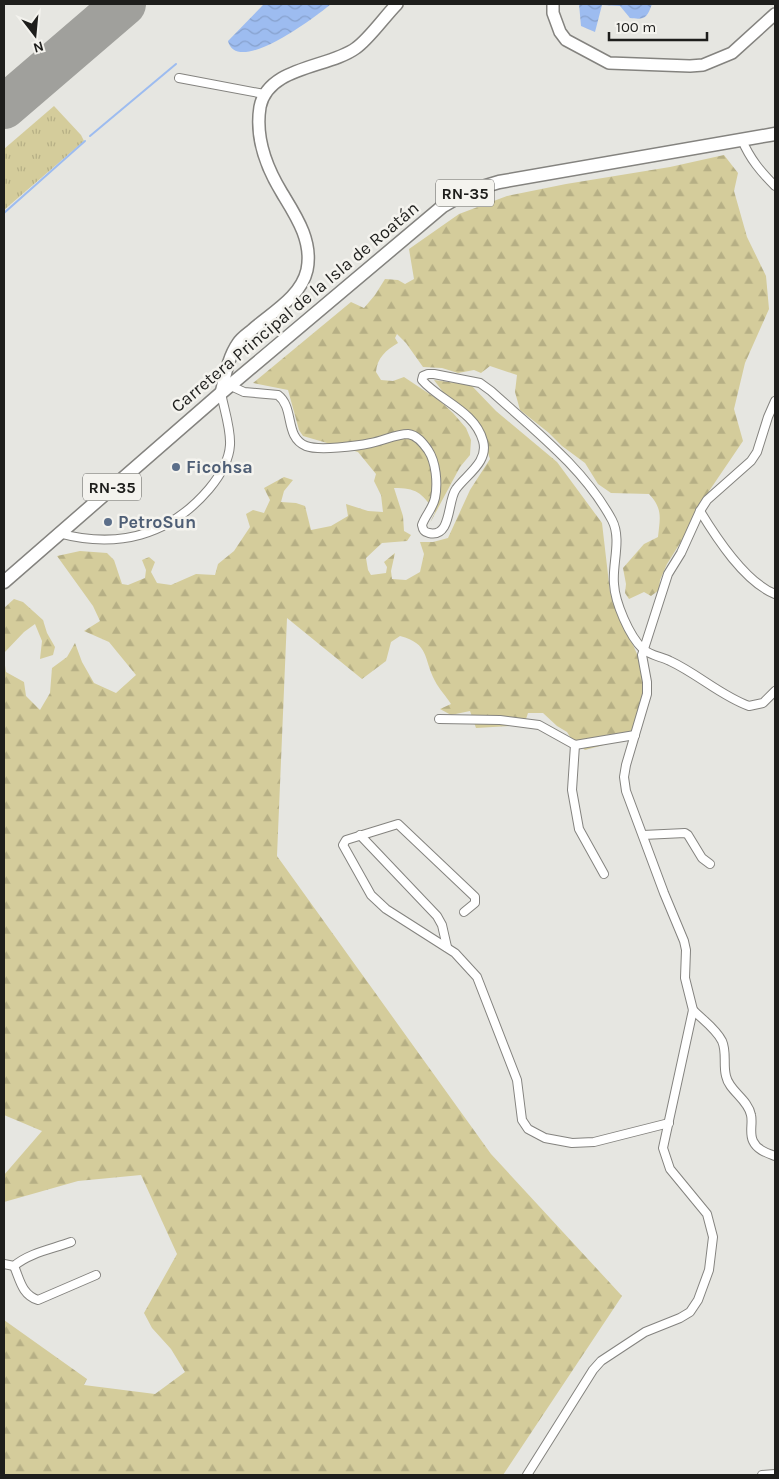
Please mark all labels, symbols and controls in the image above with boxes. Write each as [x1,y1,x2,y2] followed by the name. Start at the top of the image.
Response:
[10,10,60,60] north arrow
[609,10,706,42] scale bar
[616,18,656,36] text: 100 m
[31,37,46,57] text: N
[436,180,494,207] road number: RN-35
[167,197,423,417] street label: Carretera Principal de la Isla de Roatán
[186,456,253,478] place label: Ficohsa
[170,461,182,473] marker: Ficohsa
[83,474,141,501] road number: RN-35
[118,511,196,533] place label: PetroSun
[102,516,114,528] marker: PetroSun

